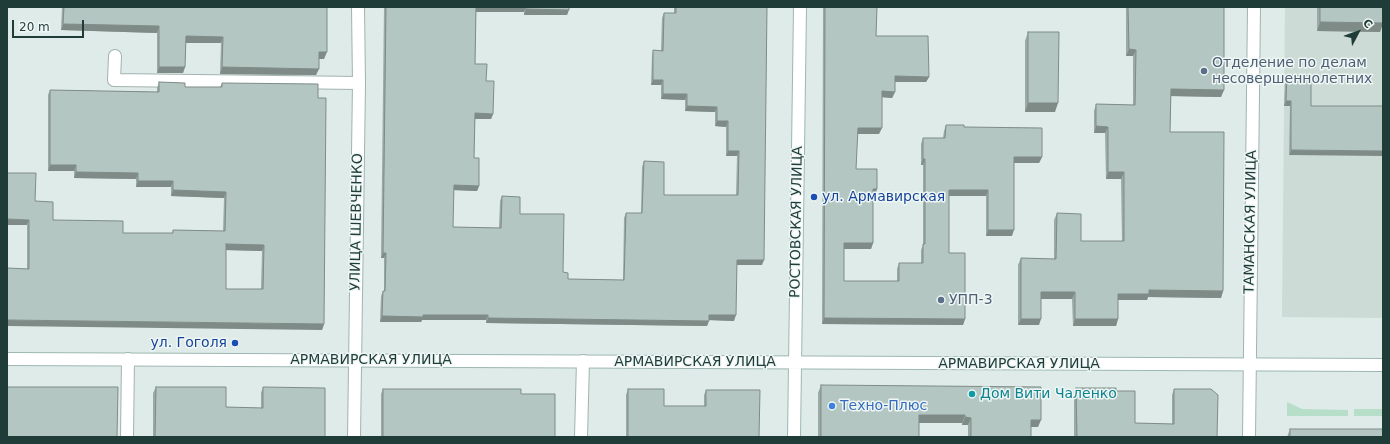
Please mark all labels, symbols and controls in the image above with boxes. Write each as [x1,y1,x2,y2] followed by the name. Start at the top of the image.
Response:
[14,12,86,38] scale bar
[1338,12,1378,52] north arrow
[1360,16,1375,31] text: С
[19,20,50,34] text: 20 m
[1212,55,1372,88] place label: Отделение по делам несовершеннолетних
[1199,66,1209,76] marker: Отделение по делам несовершеннолетних
[787,146,807,298] street label: РОСТОВСКАЯ УЛИЦА
[1241,150,1261,294] street label: ТАМАНСКАЯ УЛИЦА
[347,153,367,291] street label: УЛИЦА ШЕВЧЕНКО
[822,189,945,205] place label: ул. Армавирская
[809,192,819,202] marker: ул. Армавирская
[949,292,993,308] place label: УПП-3
[936,295,946,305] marker: УПП-3
[150,335,227,351] place label: ул. Гоголя
[230,338,240,348] marker: ул. Гоголя
[290,352,452,368] street label: АРМАВИРСКАЯ УЛИЦА
[614,354,776,370] street label: АРМАВИРСКАЯ УЛИЦА
[938,356,1100,372] street label: АРМАВИРСКАЯ УЛИЦА
[980,386,1117,402] place label: Дом Вити Чаленко
[967,389,977,399] marker: Дом Вити Чаленко
[840,398,927,414] place label: Техно-Плюс
[827,401,837,411] marker: Техно-Плюс

